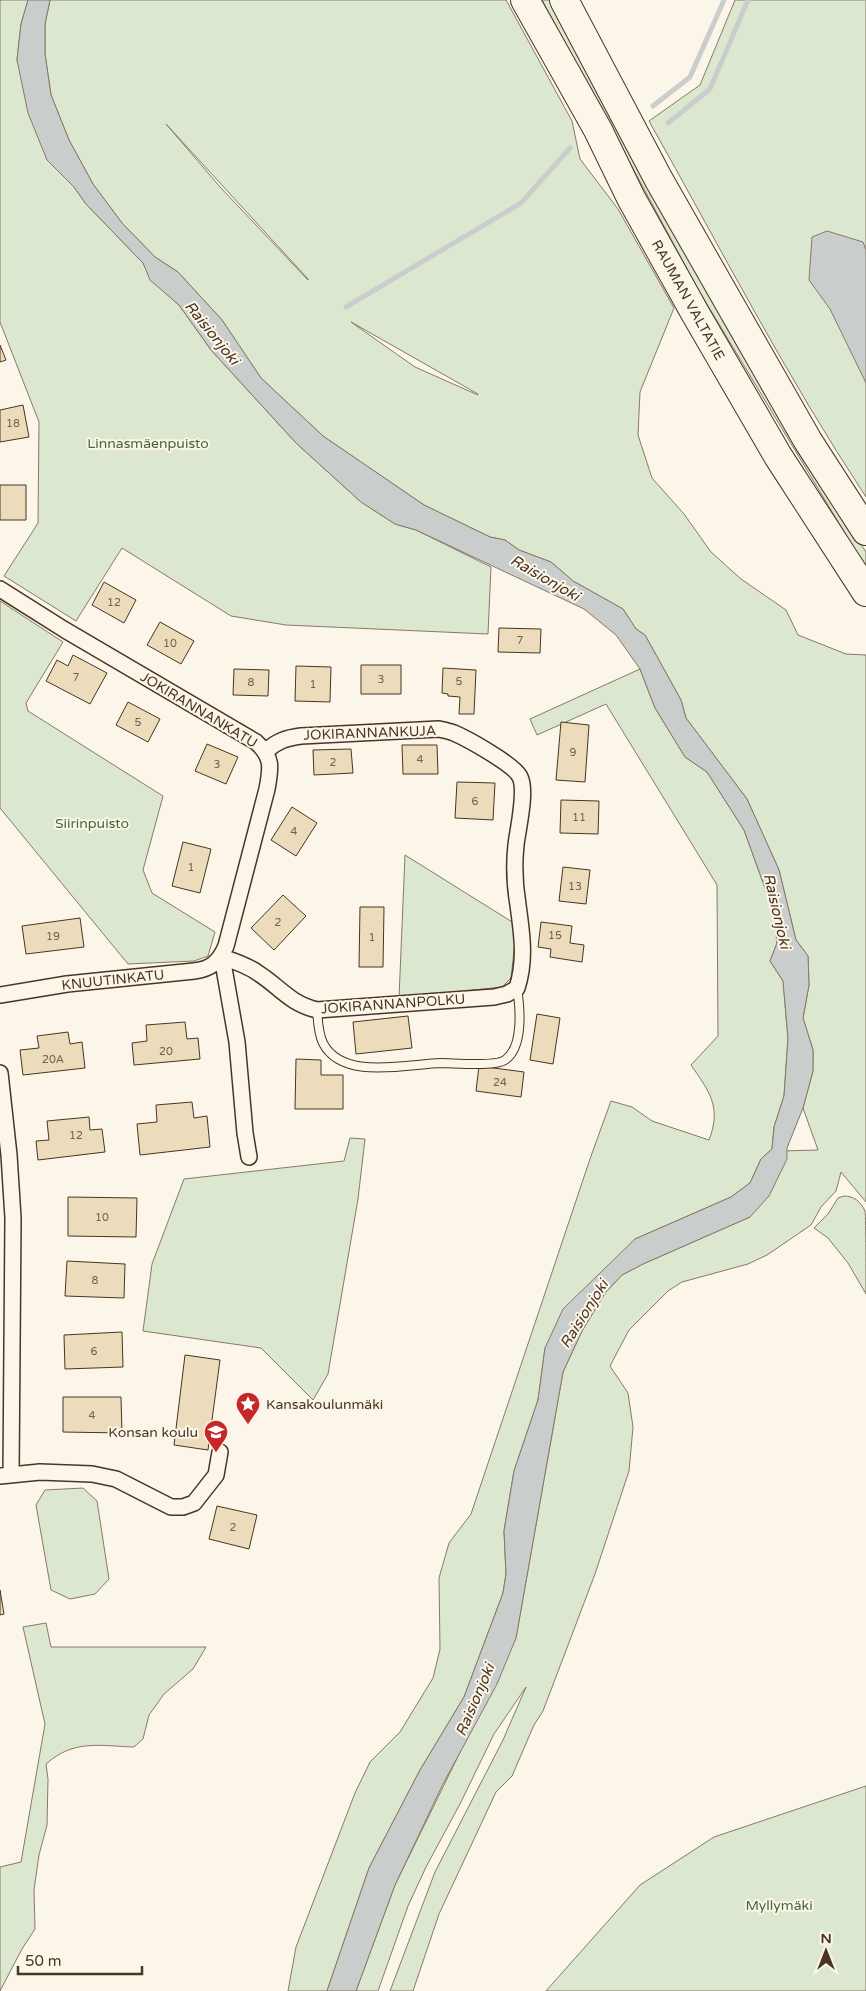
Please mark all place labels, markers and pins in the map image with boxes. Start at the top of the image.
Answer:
place icon: Kansakoulunmäki [235,1391,261,1425]
place label: Kansakoulunmäki [266,1396,383,1413]
school or university icon: Konsan koulu [203,1419,229,1453]
place label: Konsan koulu [108,1424,198,1441]

